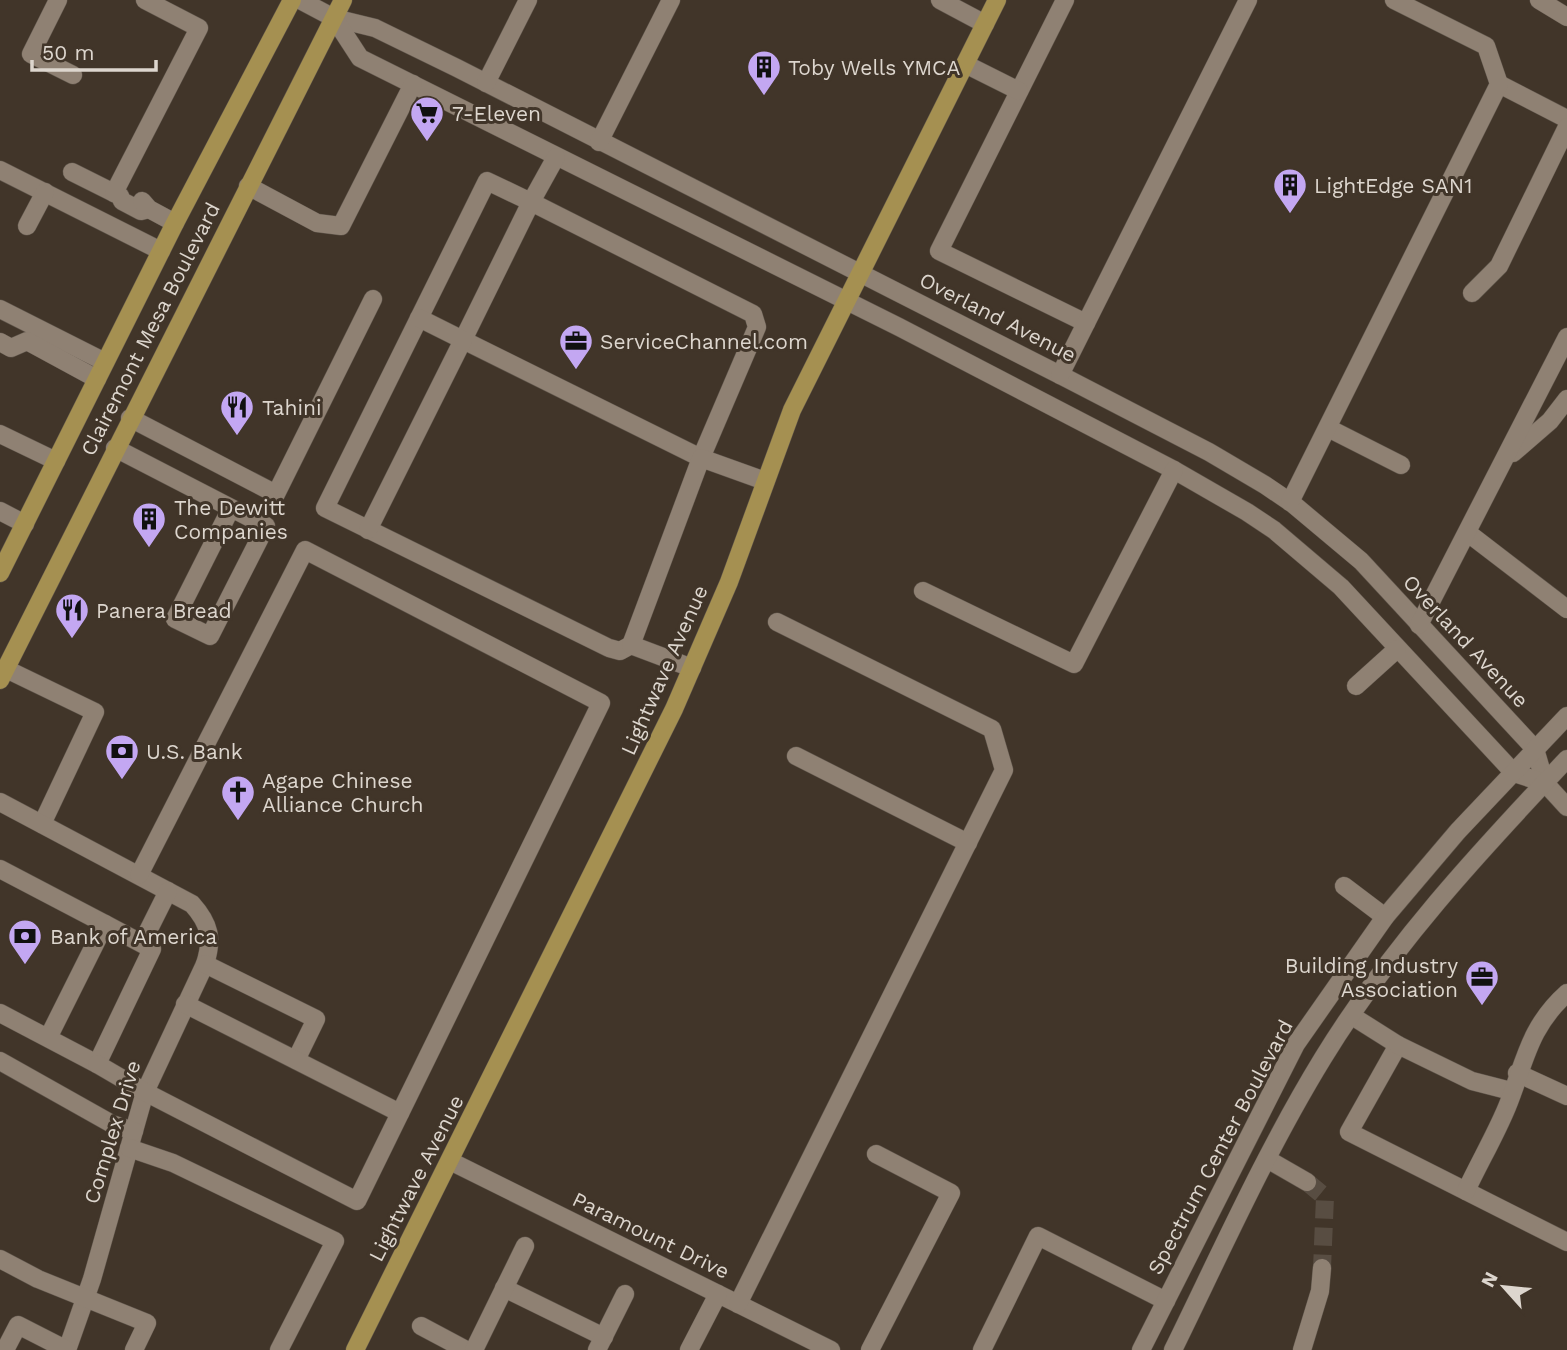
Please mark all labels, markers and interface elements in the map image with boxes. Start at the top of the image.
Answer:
scale bar [32,28,156,72]
text: 50 m [42,40,94,65]
building icon: Toby Wells YMCA [745,48,783,97]
place label: Toby Wells YMCA [788,55,961,80]
supermarket icon: 7-Eleven [408,94,446,143]
place label: 7-Eleven [452,101,541,126]
building icon: LightEdge SAN1 [1271,166,1309,215]
place label: LightEdge SAN1 [1314,173,1472,198]
street label: Clairemont Mesa Boulevard [75,198,225,460]
street label: Overland Avenue [916,267,1080,367]
office icon: ServiceChannel.com [557,322,595,371]
place label: ServiceChannel.com [600,329,808,354]
restaurant icon: Tahini [218,388,256,437]
place label: Tahini [262,395,322,420]
place label: The Dewitt Companies [174,495,288,544]
building icon: The Dewitt Companies [130,500,168,549]
street label: Overland Avenue [1398,569,1534,713]
street label: Lightwave Avenue [615,581,713,759]
restaurant icon: Panera Bread [53,591,91,640]
place label: Panera Bread [96,598,232,623]
bank icon: U.S. Bank [103,732,141,781]
place label: U.S. Bank [146,739,243,764]
place label: Agape Chinese Alliance Church [262,768,424,817]
church icon: Agape Chinese Alliance Church [219,773,257,822]
bank icon: Bank of America [6,917,44,966]
place label: Bank of America [50,924,217,949]
place label: Building Industry Association [1285,953,1458,1002]
office icon: Building Industry Association [1463,958,1501,1007]
street label: Spectrum Center Boulevard [1142,1015,1298,1279]
street label: Complex Drive [78,1057,146,1207]
street label: Lightwave Avenue [363,1091,469,1265]
street label: Paramount Drive [568,1186,734,1284]
north arrow [1469,1252,1539,1322]
text: N [1476,1268,1503,1291]

